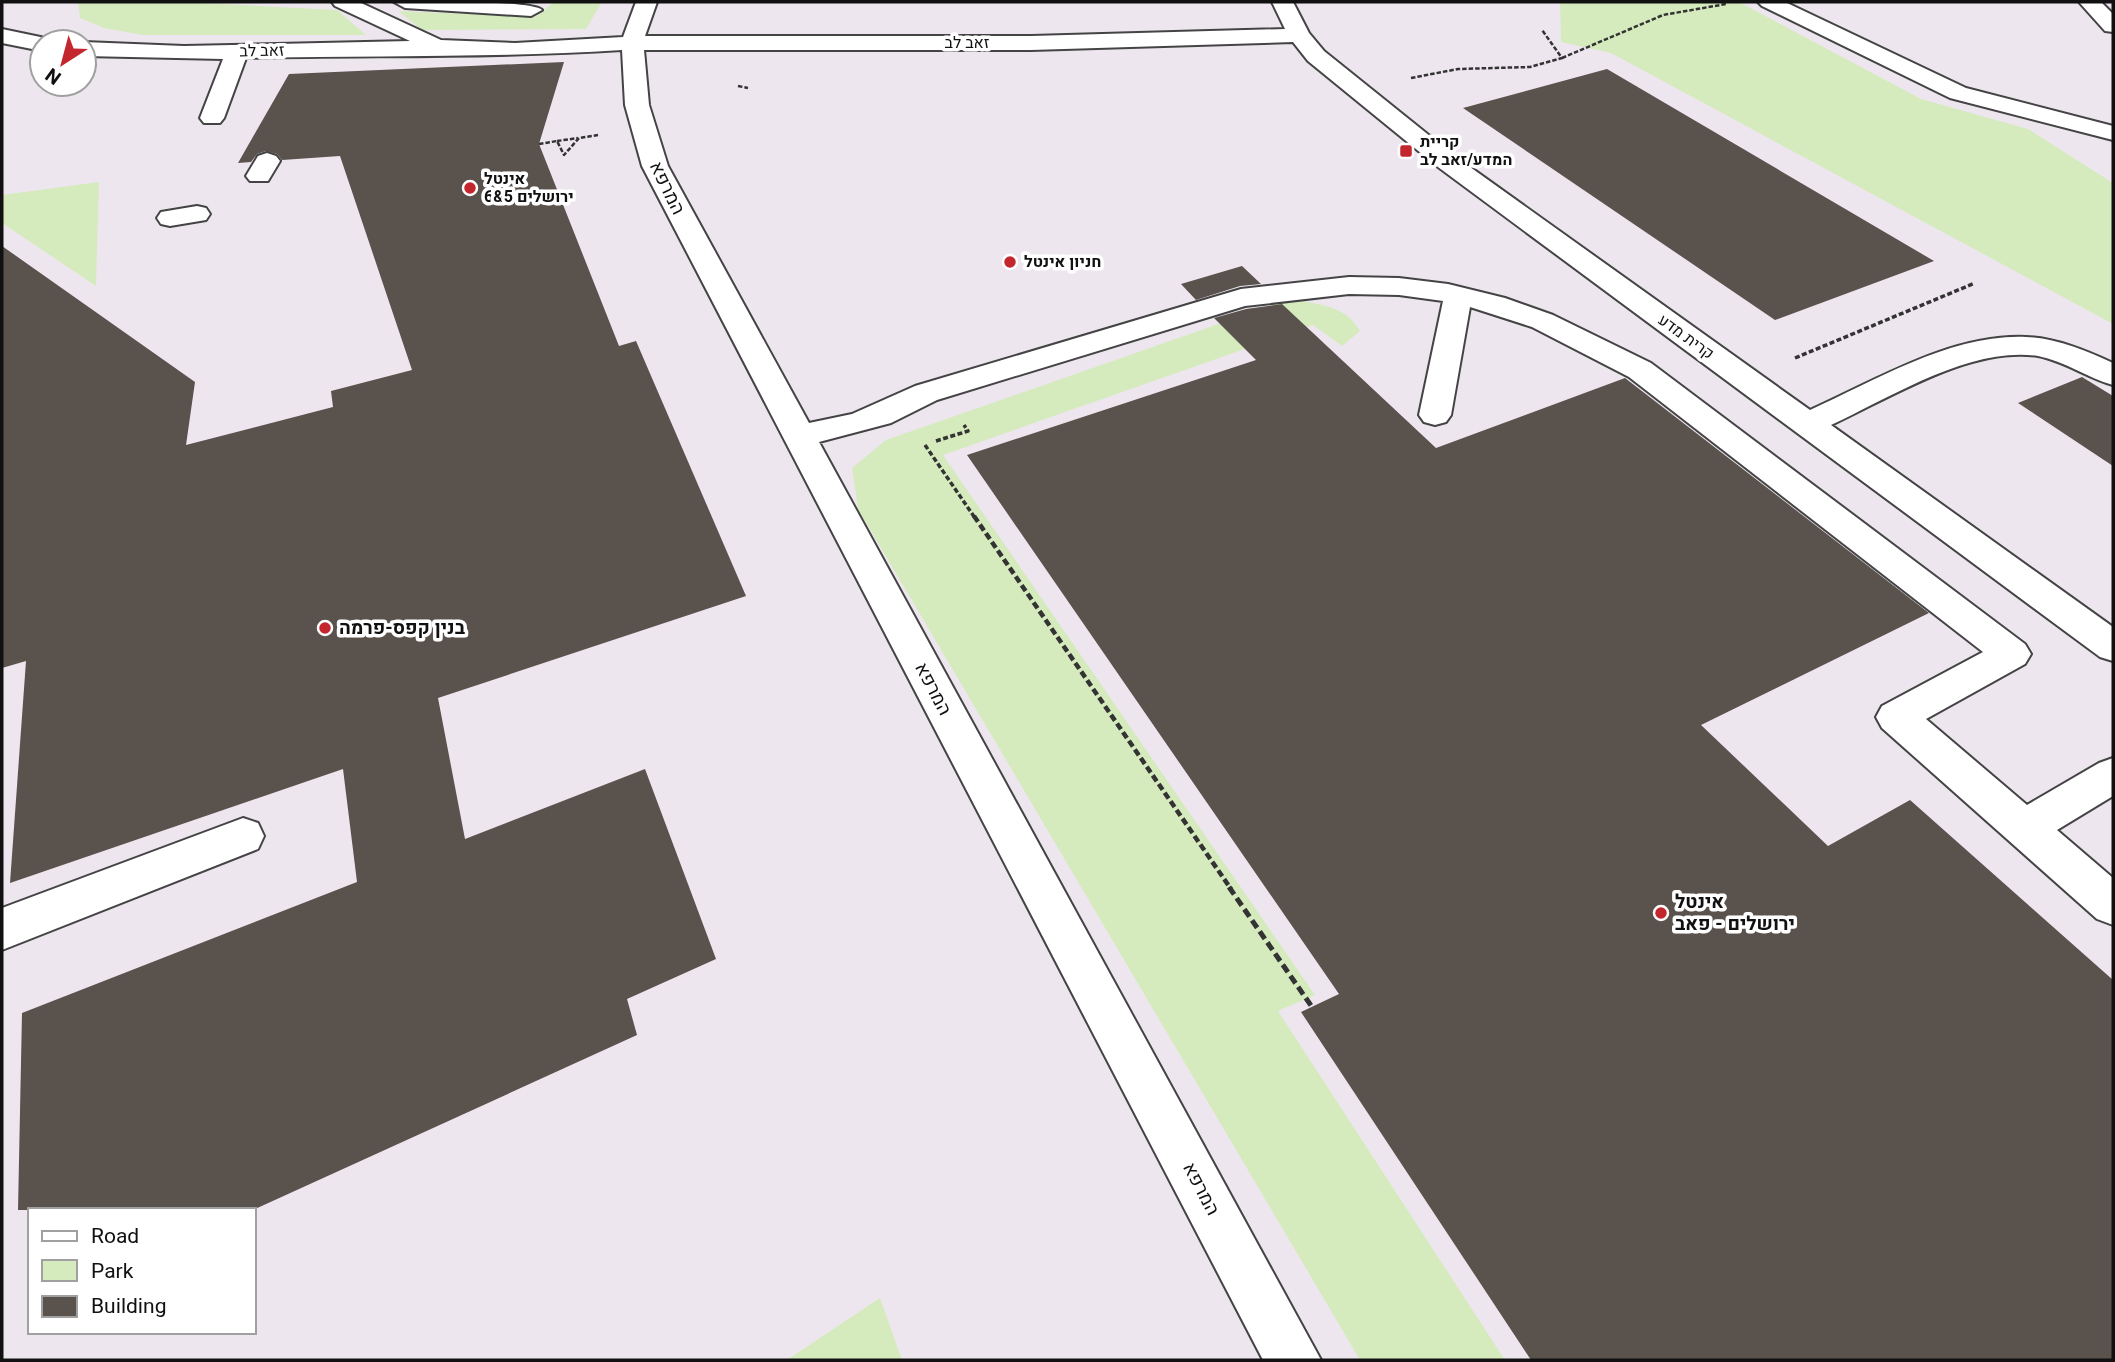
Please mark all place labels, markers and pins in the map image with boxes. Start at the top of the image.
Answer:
place label: קריית המדע/זאב לב [1420,130,1512,172]
marker: קריית המדע/זאב לב [1398,143,1414,159]
place label: אינטל ירושלים 5&6 [484,167,574,209]
marker: אינטל ירושלים 5&6 [462,180,478,196]
place label: חניון אינטל [1024,250,1101,274]
marker: חניון אינטל [1002,254,1018,270]
place label: בנין קפס-פרמה [339,614,466,642]
marker: בנין קפס-פרמה [317,620,333,636]
place label: אינטל ירושלים - פאב [1675,888,1795,938]
marker: אינטל ירושלים - פאב [1653,905,1669,921]

